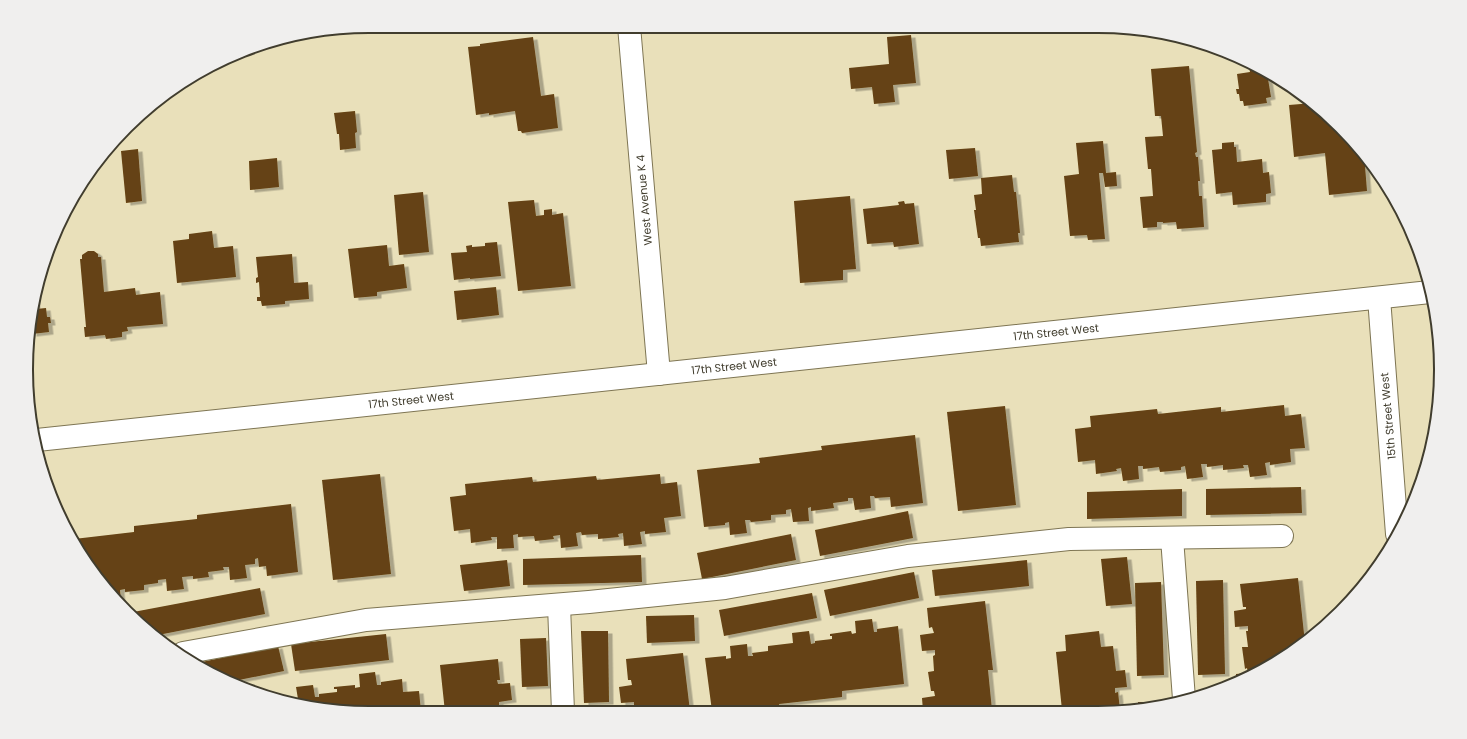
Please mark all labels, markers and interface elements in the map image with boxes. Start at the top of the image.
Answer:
street label: West Avenue K 4 [632,154,656,246]
street label: 17th Street West [1012,320,1100,344]
street label: 17th Street West [690,354,778,378]
street label: 15th Street West [1376,372,1400,460]
street label: 17th Street West [367,388,455,412]

